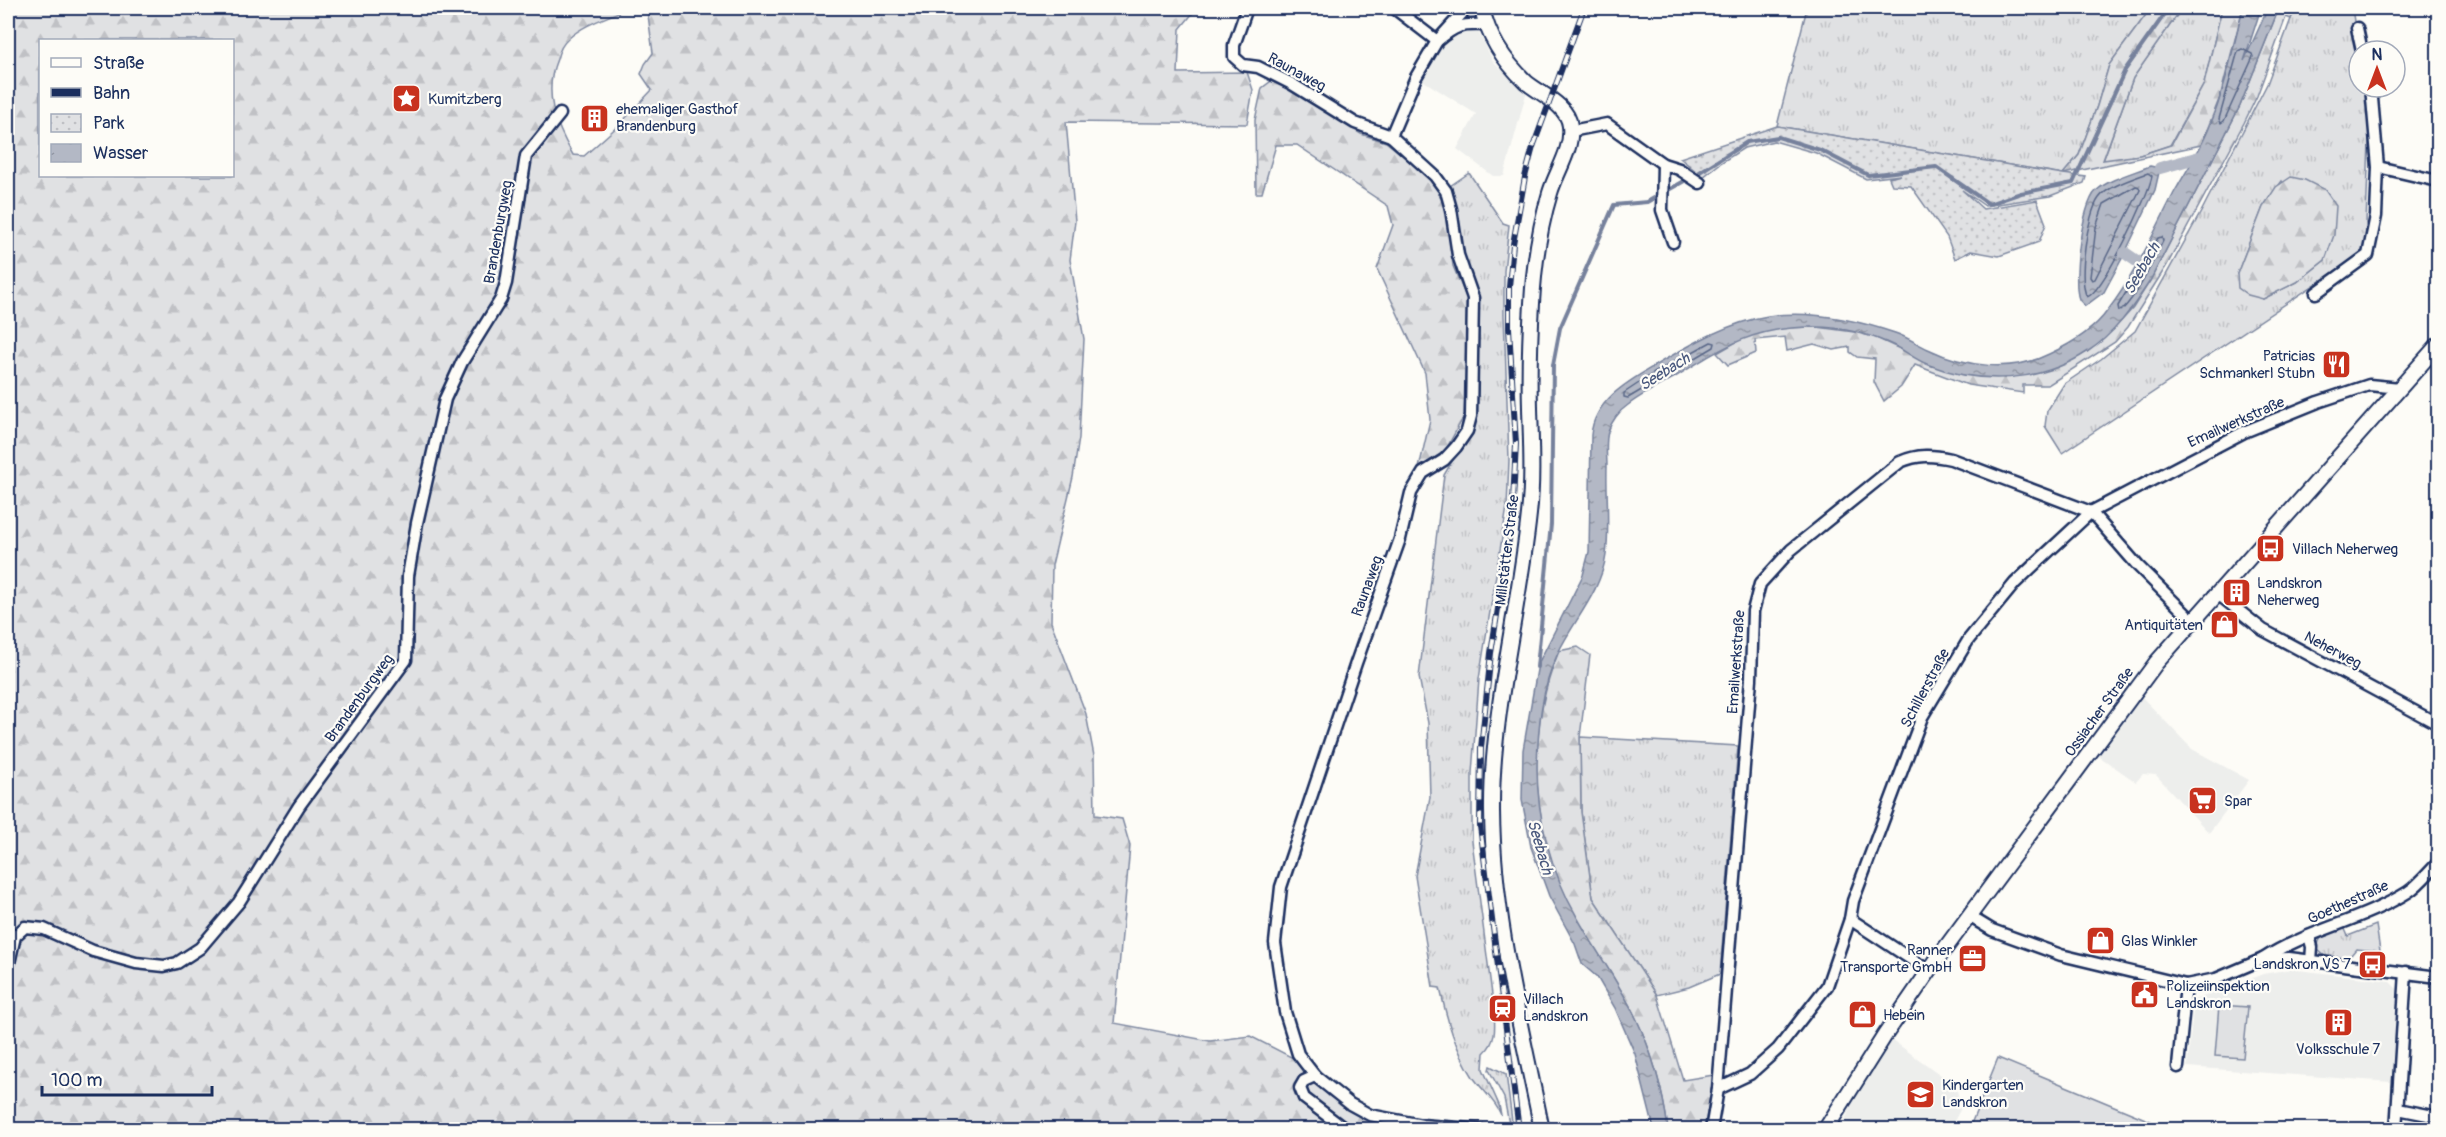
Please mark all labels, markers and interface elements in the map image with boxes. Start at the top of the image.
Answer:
legend [39,39,234,177]
north arrow [2347,39,2407,99]
text: N [2372,45,2383,65]
street label: Raunaweg [1264,49,1329,96]
text: Straße [93,52,144,75]
text: Bahn [93,82,130,105]
place icon: Kumitzberg [391,83,423,115]
place label: Kumitzberg [428,90,502,109]
place label: ehemaliger Gasthof Brandenburg [616,100,739,136]
building icon: ehemaliger Gasthof Brandenburg [579,102,611,134]
text: Park [93,112,125,135]
text: Wasser [93,142,149,165]
street label: Brandenburgweg [480,179,517,285]
water label: Seebach [2119,238,2165,298]
place label: Patricias Schmankerl Stubn [2199,347,2315,383]
water label: Seebach [1635,348,1695,395]
restaurant icon: Patricias Schmankerl Stubn [2320,349,2352,381]
street label: Emailwerkstraße [2185,392,2288,452]
street label: Millstätter Straße [1491,493,1524,606]
bus stop icon: Villach Neherweg [2255,533,2287,565]
place label: Villach Neherweg [2292,540,2398,559]
street label: Raunaweg [1348,553,1387,619]
place label: Landskron Neherweg [2257,574,2322,610]
building icon: Landskron Neherweg [2220,576,2252,608]
street label: Emailwerkstraße [1723,609,1750,715]
shop icon: Antiquitäten [2208,609,2240,641]
place label: Antiquitäten [2124,616,2203,635]
street label: Neherweg [2301,627,2365,673]
street label: Schillerstraße [1897,645,1954,731]
street label: Brandenburgweg [321,650,398,746]
street label: Ossiacher Straße [2061,663,2139,761]
supermarket icon: Spar [2187,785,2219,817]
place label: Spar [2224,792,2253,811]
water label: Seebach [1523,818,1558,878]
street label: Goethestraße [2305,876,2392,929]
shop icon: Glas Winkler [2084,925,2116,957]
place label: Glas Winkler [2121,932,2198,951]
place label: Ranner Transporte GmbH [1840,941,1953,977]
office icon: Ranner Transporte GmbH [1957,943,1989,975]
bus stop icon: Landskron VS 7 [2356,948,2388,980]
place label: Landskron VS 7 [2254,955,2351,974]
place label: Polizeiinspektion Landskron [2166,977,2270,1013]
public building icon: Polizeiinspektion Landskron [2129,979,2161,1011]
place label: Villach Landskron [1523,990,1588,1026]
station icon: Villach Landskron [1486,992,1518,1024]
shop icon: Hebein [1846,999,1878,1031]
place label: Hebein [1883,1006,1925,1025]
building icon: Volksschule 7 [2322,1006,2354,1038]
place label: Volksschule 7 [2296,1040,2380,1059]
scale bar [42,1059,212,1097]
text: 100 m [51,1069,103,1092]
place label: Kindergarten Landskron [1942,1076,2024,1112]
school or university icon: Kindergarten Landskron [1905,1078,1937,1110]

